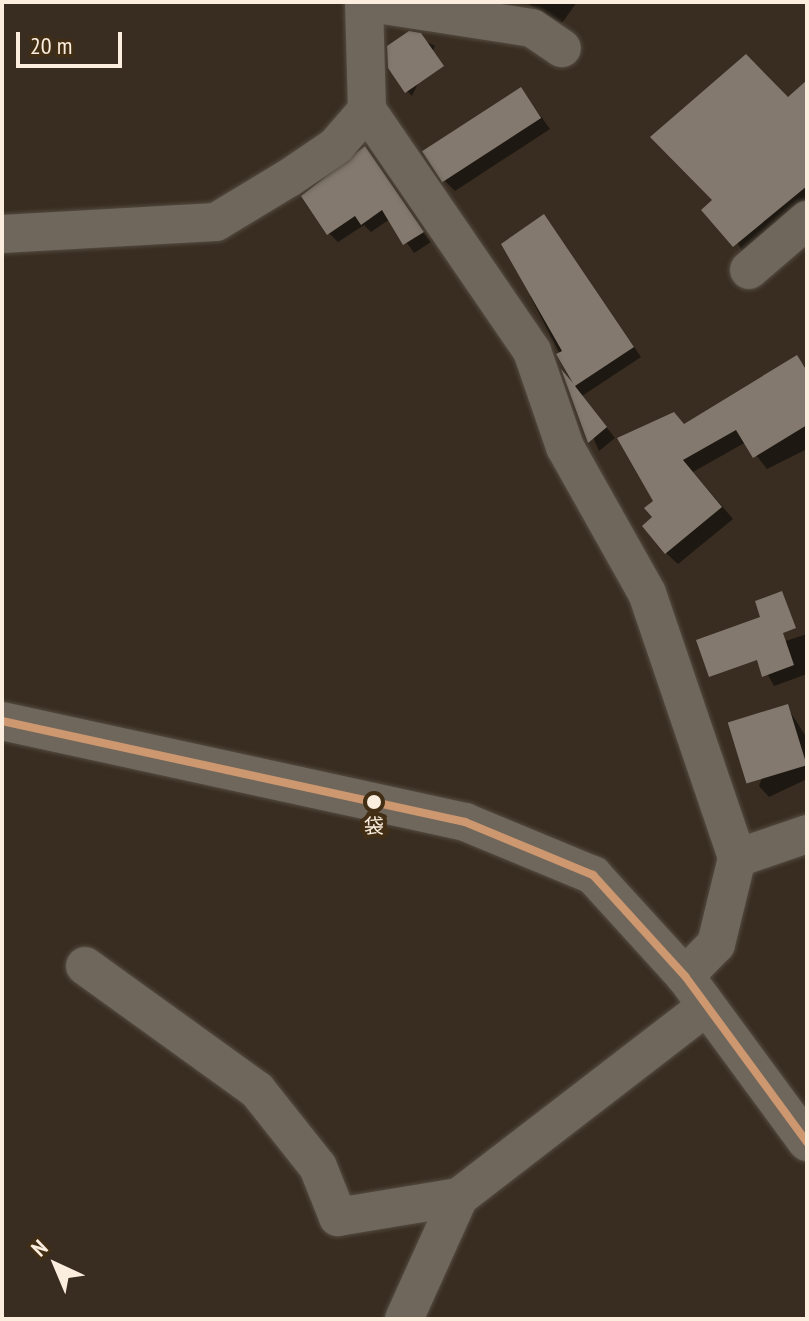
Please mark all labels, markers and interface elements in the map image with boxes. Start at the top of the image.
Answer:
scale bar [20,16,126,66]
text: 20 m [30,30,72,61]
marker: 袋 [366,794,382,810]
place label: 袋 [364,814,384,838]
north arrow [16,1225,96,1305]
text: N [25,1234,53,1262]

